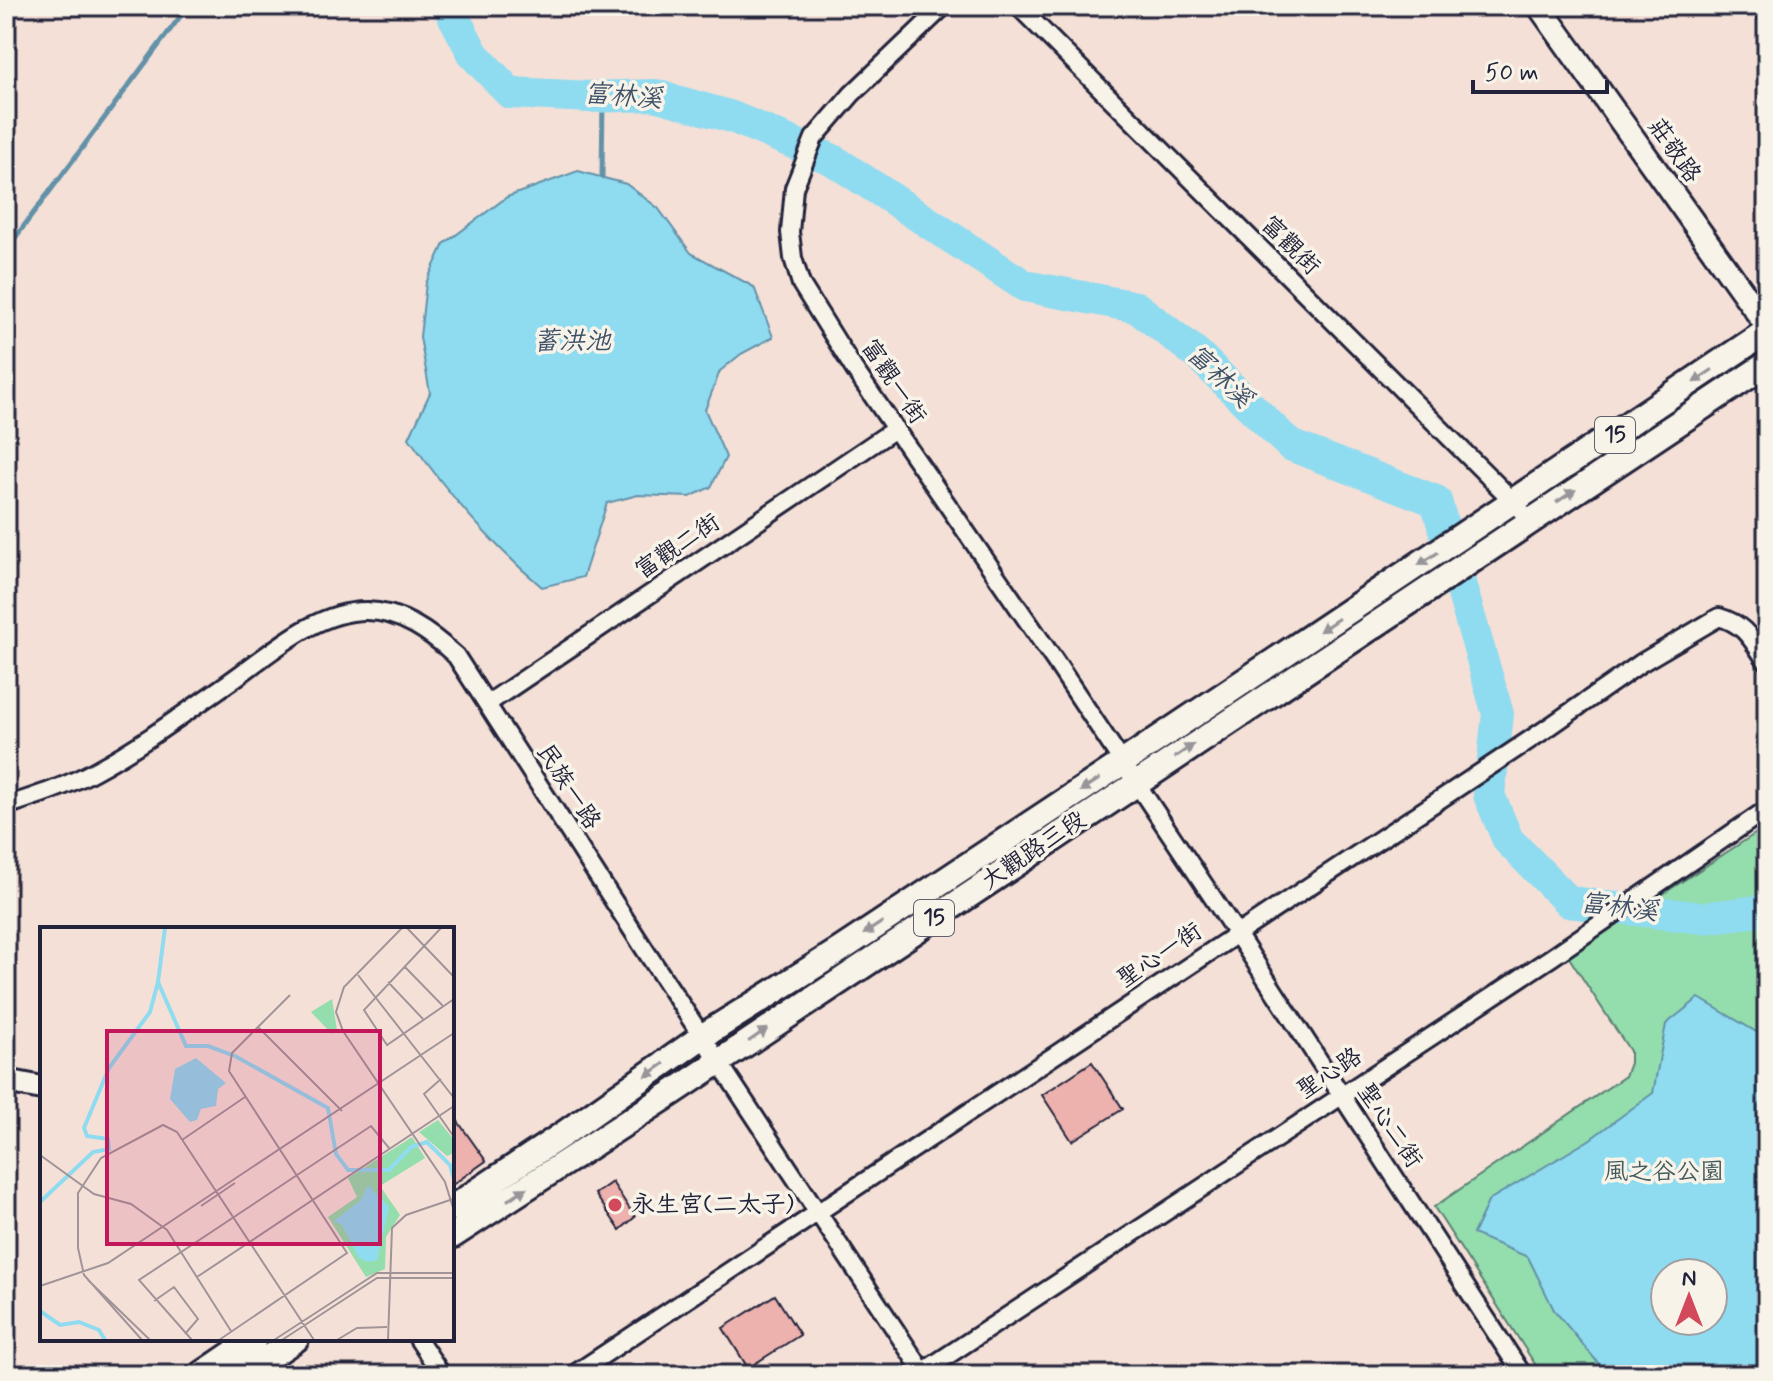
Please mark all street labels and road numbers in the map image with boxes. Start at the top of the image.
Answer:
street label: 莊敬路 [1641,113,1707,189]
street label: 富觀街 [1254,210,1326,282]
street label: 富觀一街 [853,334,933,430]
road number: 15 [1595,417,1635,453]
street label: 富觀二街 [630,507,726,587]
street label: 民族一路 [529,738,607,836]
street label: 大觀路三段 [976,805,1092,897]
road number: 15 [914,900,954,936]
street label: 聖心一街 [1112,916,1208,996]
street label: 聖心路 [1291,1041,1369,1107]
street label: 聖心二街 [1349,1078,1429,1174]

